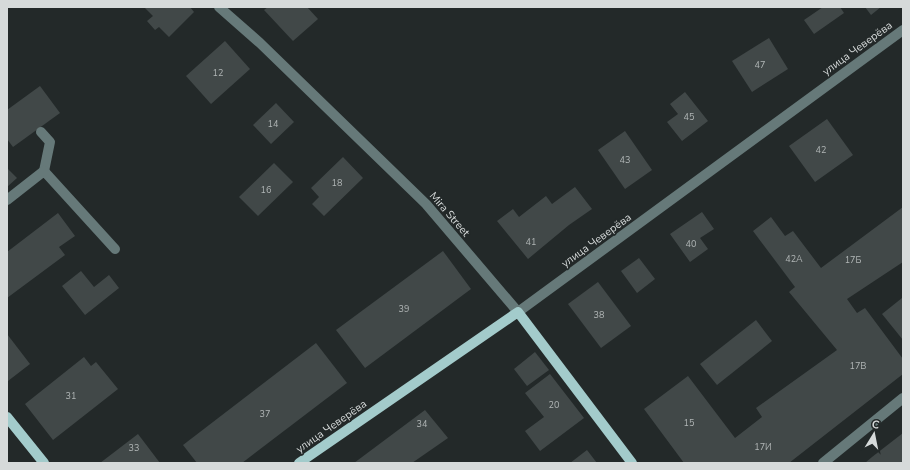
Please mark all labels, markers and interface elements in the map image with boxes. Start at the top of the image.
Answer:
street label: улица Чеверёва [819,18,895,79]
house number: 47 [755,59,765,71]
house number: 12 [213,67,223,79]
house number: 45 [684,111,694,123]
house number: 14 [268,118,279,130]
house number: 42 [816,144,826,156]
house number: 43 [620,154,630,166]
house number: 18 [332,177,342,189]
house number: 16 [261,184,271,196]
street label: Mira Street [426,189,473,240]
street label: улица Чеверёва [558,210,634,271]
house number: 41 [526,236,536,248]
house number: 40 [686,238,696,250]
house number: 42А [785,253,803,265]
house number: 17Б [845,254,861,266]
house number: 39 [399,303,409,315]
house number: 38 [594,309,604,321]
house number: 17В [850,360,866,372]
house number: 31 [66,390,76,402]
street label: улица Чеверёва [293,396,370,456]
house number: 20 [549,399,559,411]
house number: 37 [260,408,270,420]
north arrow [854,414,894,454]
house number: 15 [684,417,694,429]
text: С [871,417,881,433]
house number: 34 [417,418,428,430]
house number: 17И [754,441,772,453]
house number: 33 [129,442,139,454]

